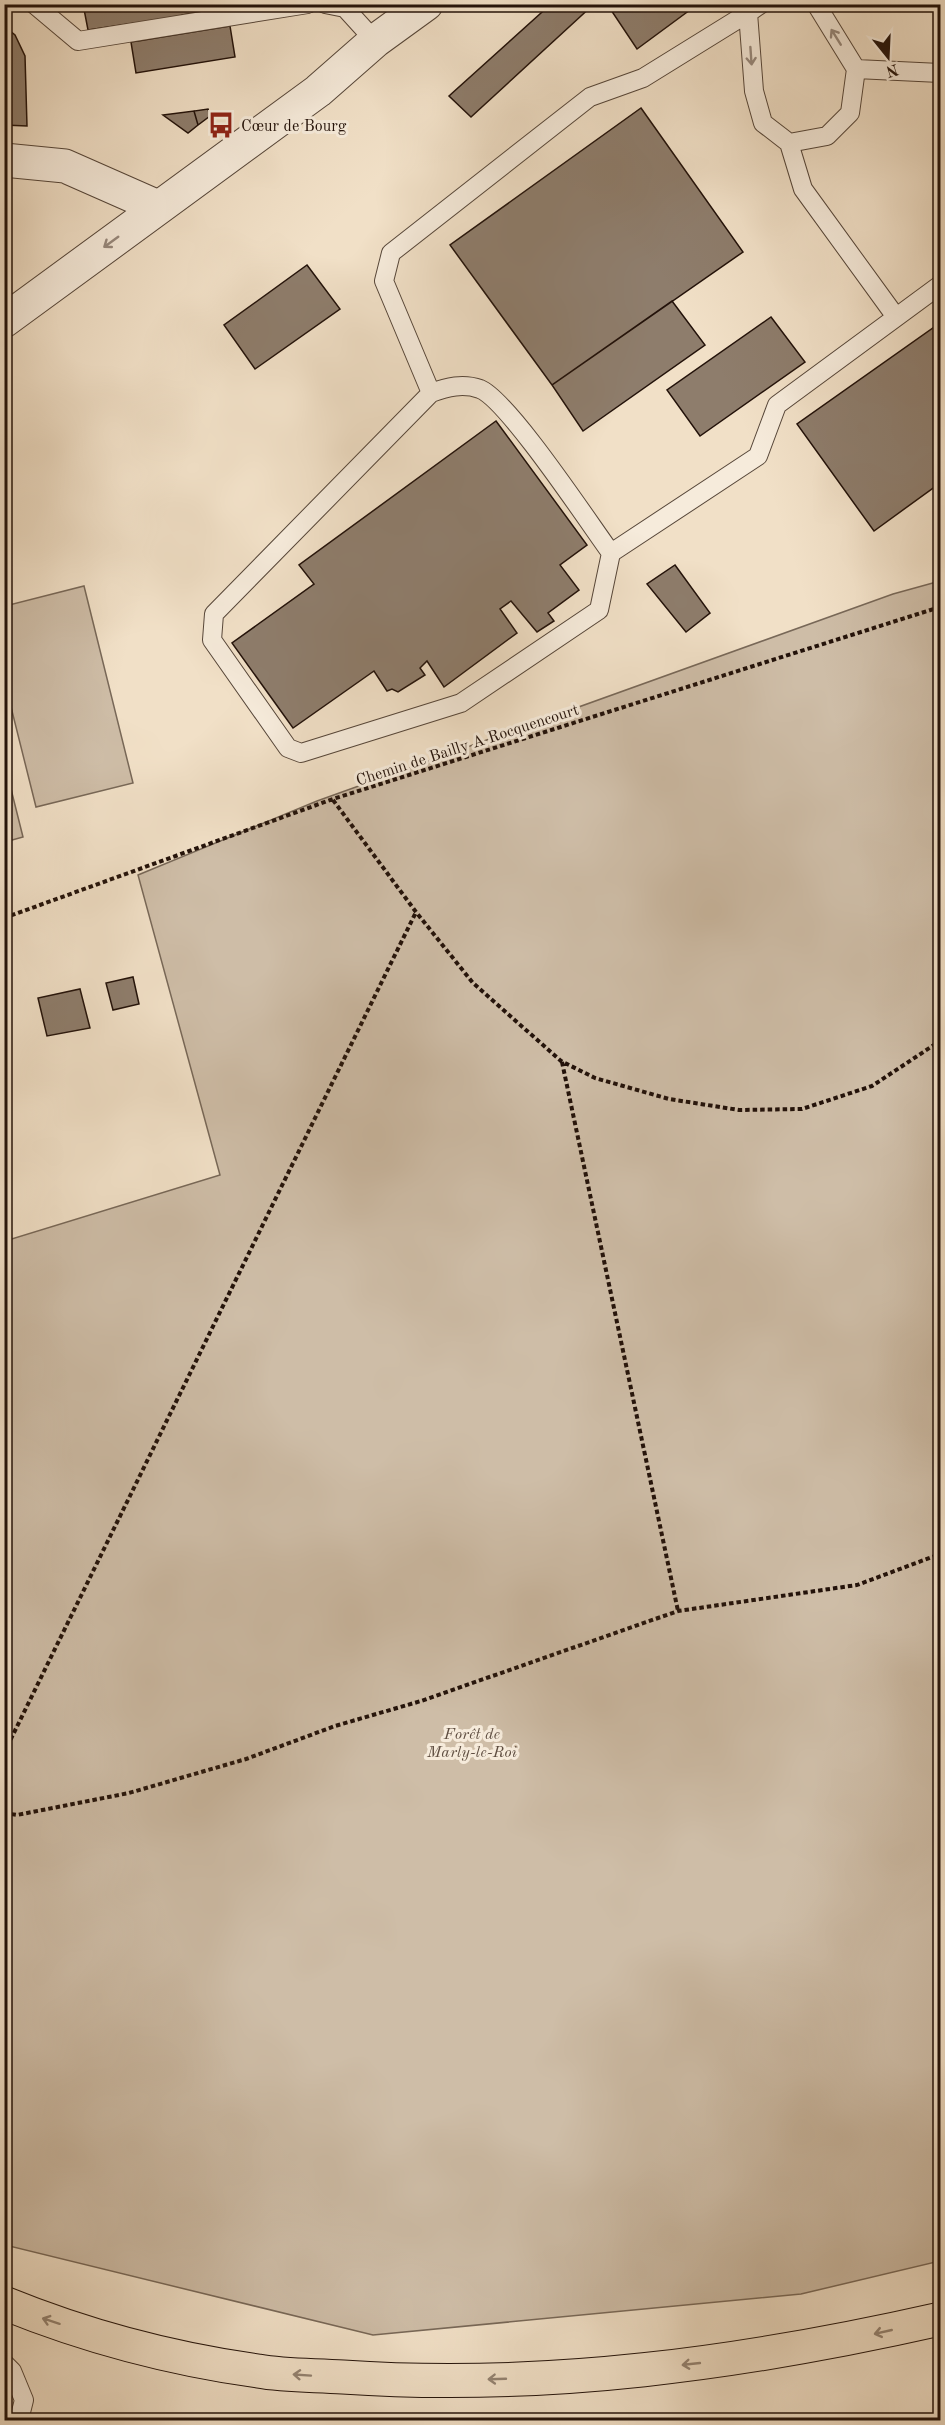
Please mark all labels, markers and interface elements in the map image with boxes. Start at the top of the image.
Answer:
north arrow [858,27,918,87]
one-way arrow [830,29,842,46]
one-way arrow [746,45,757,65]
text: N [883,60,900,79]
bus stop icon: Cœur de Bourg [206,110,236,140]
place label: Cœur de Bourg [241,119,347,135]
one-way arrow [104,236,120,248]
street label: Chemin de Bailly A Rocquencourt [354,702,581,790]
park label: Forêt de Marly-le-Roi [426,1727,518,1761]
one-way arrow [42,2315,61,2326]
one-way arrow [874,2327,894,2338]
one-way arrow [682,2359,702,2370]
one-way arrow [293,2369,313,2380]
one-way arrow [487,2374,507,2385]

